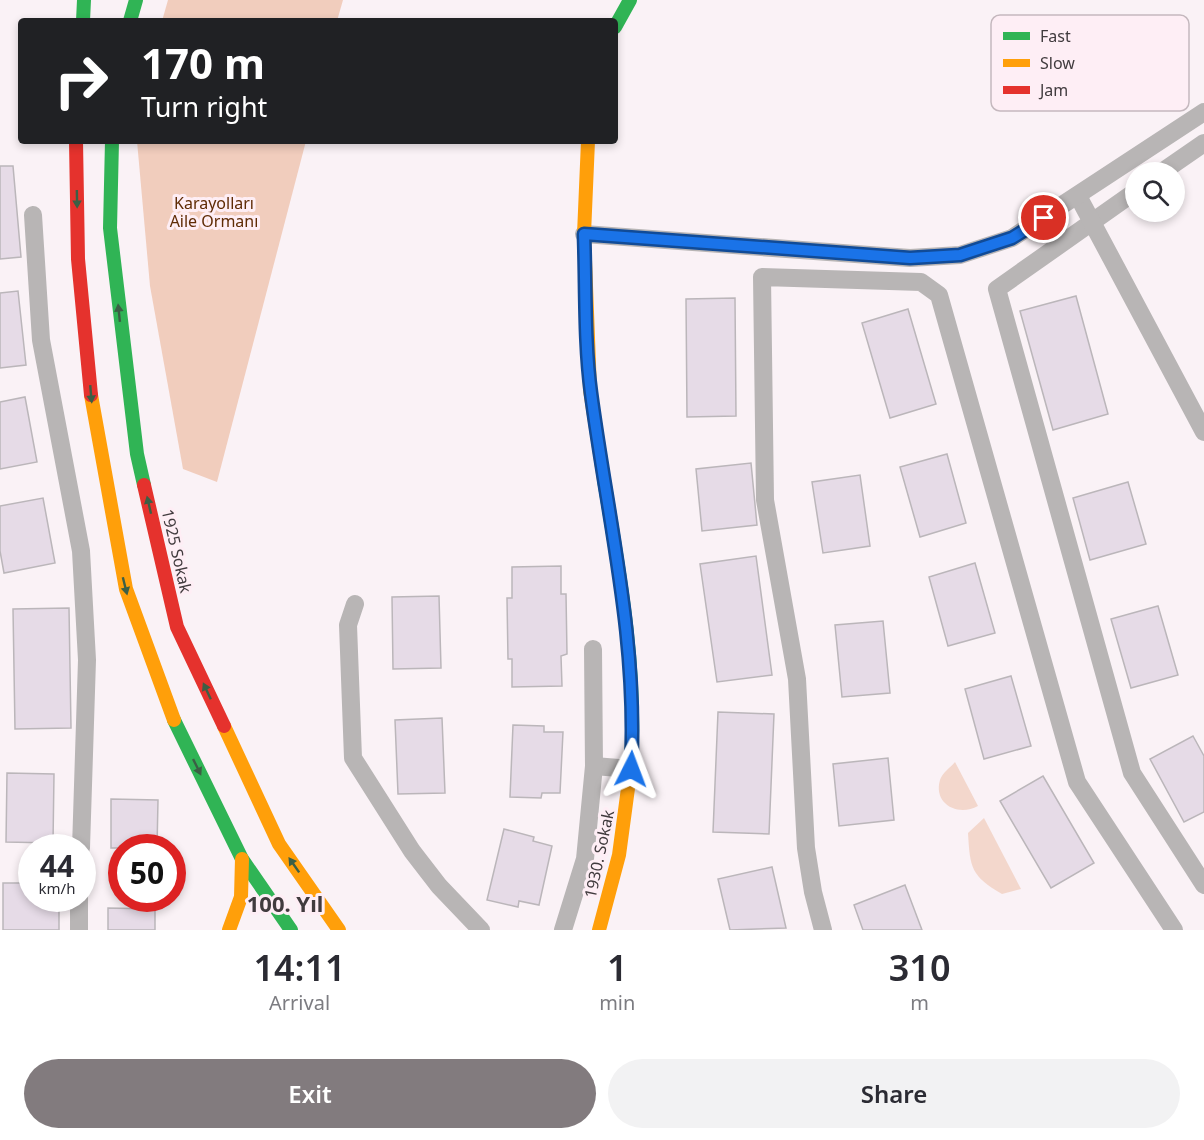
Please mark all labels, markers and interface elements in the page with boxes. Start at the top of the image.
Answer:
legend [991,15,1189,111]
text: Fast [1040,25,1071,47]
text: 170 m [141,34,265,91]
icon: right [42,42,120,120]
text: Slow [1040,52,1075,74]
text: Jam [1038,79,1068,101]
text: Turn right [141,88,267,125]
map controls [1125,162,1185,222]
button: search [1125,162,1185,222]
one-way arrow [72,190,82,209]
park label: Karayolları Aile Ormanı [170,192,258,232]
pin [1018,192,1069,243]
icon: arrive [1027,201,1060,234]
one-way arrow [114,303,124,322]
one-way arrow [86,384,96,403]
one-way arrow [144,496,153,515]
street label: 1925 Sokak [157,507,197,595]
one-way arrow [121,576,131,595]
one-way arrow [203,682,212,699]
position arrow [599,737,663,801]
one-way arrow [192,758,201,775]
street label: 1930. Sokak [579,807,619,900]
speed limit sign: 50 [108,834,186,912]
text: 44 [40,845,74,886]
one-way arrow [289,857,300,873]
text: km/h [39,878,75,898]
district label: 100. Yıl [247,888,323,918]
text: 14:11 [253,943,346,992]
text: 1 [607,943,628,992]
text: 310 [889,943,951,992]
text: Arrival [269,989,330,1016]
text: min [599,989,635,1016]
text: m [910,989,929,1016]
button: Exit [24,1059,596,1128]
button: Share [608,1059,1180,1128]

